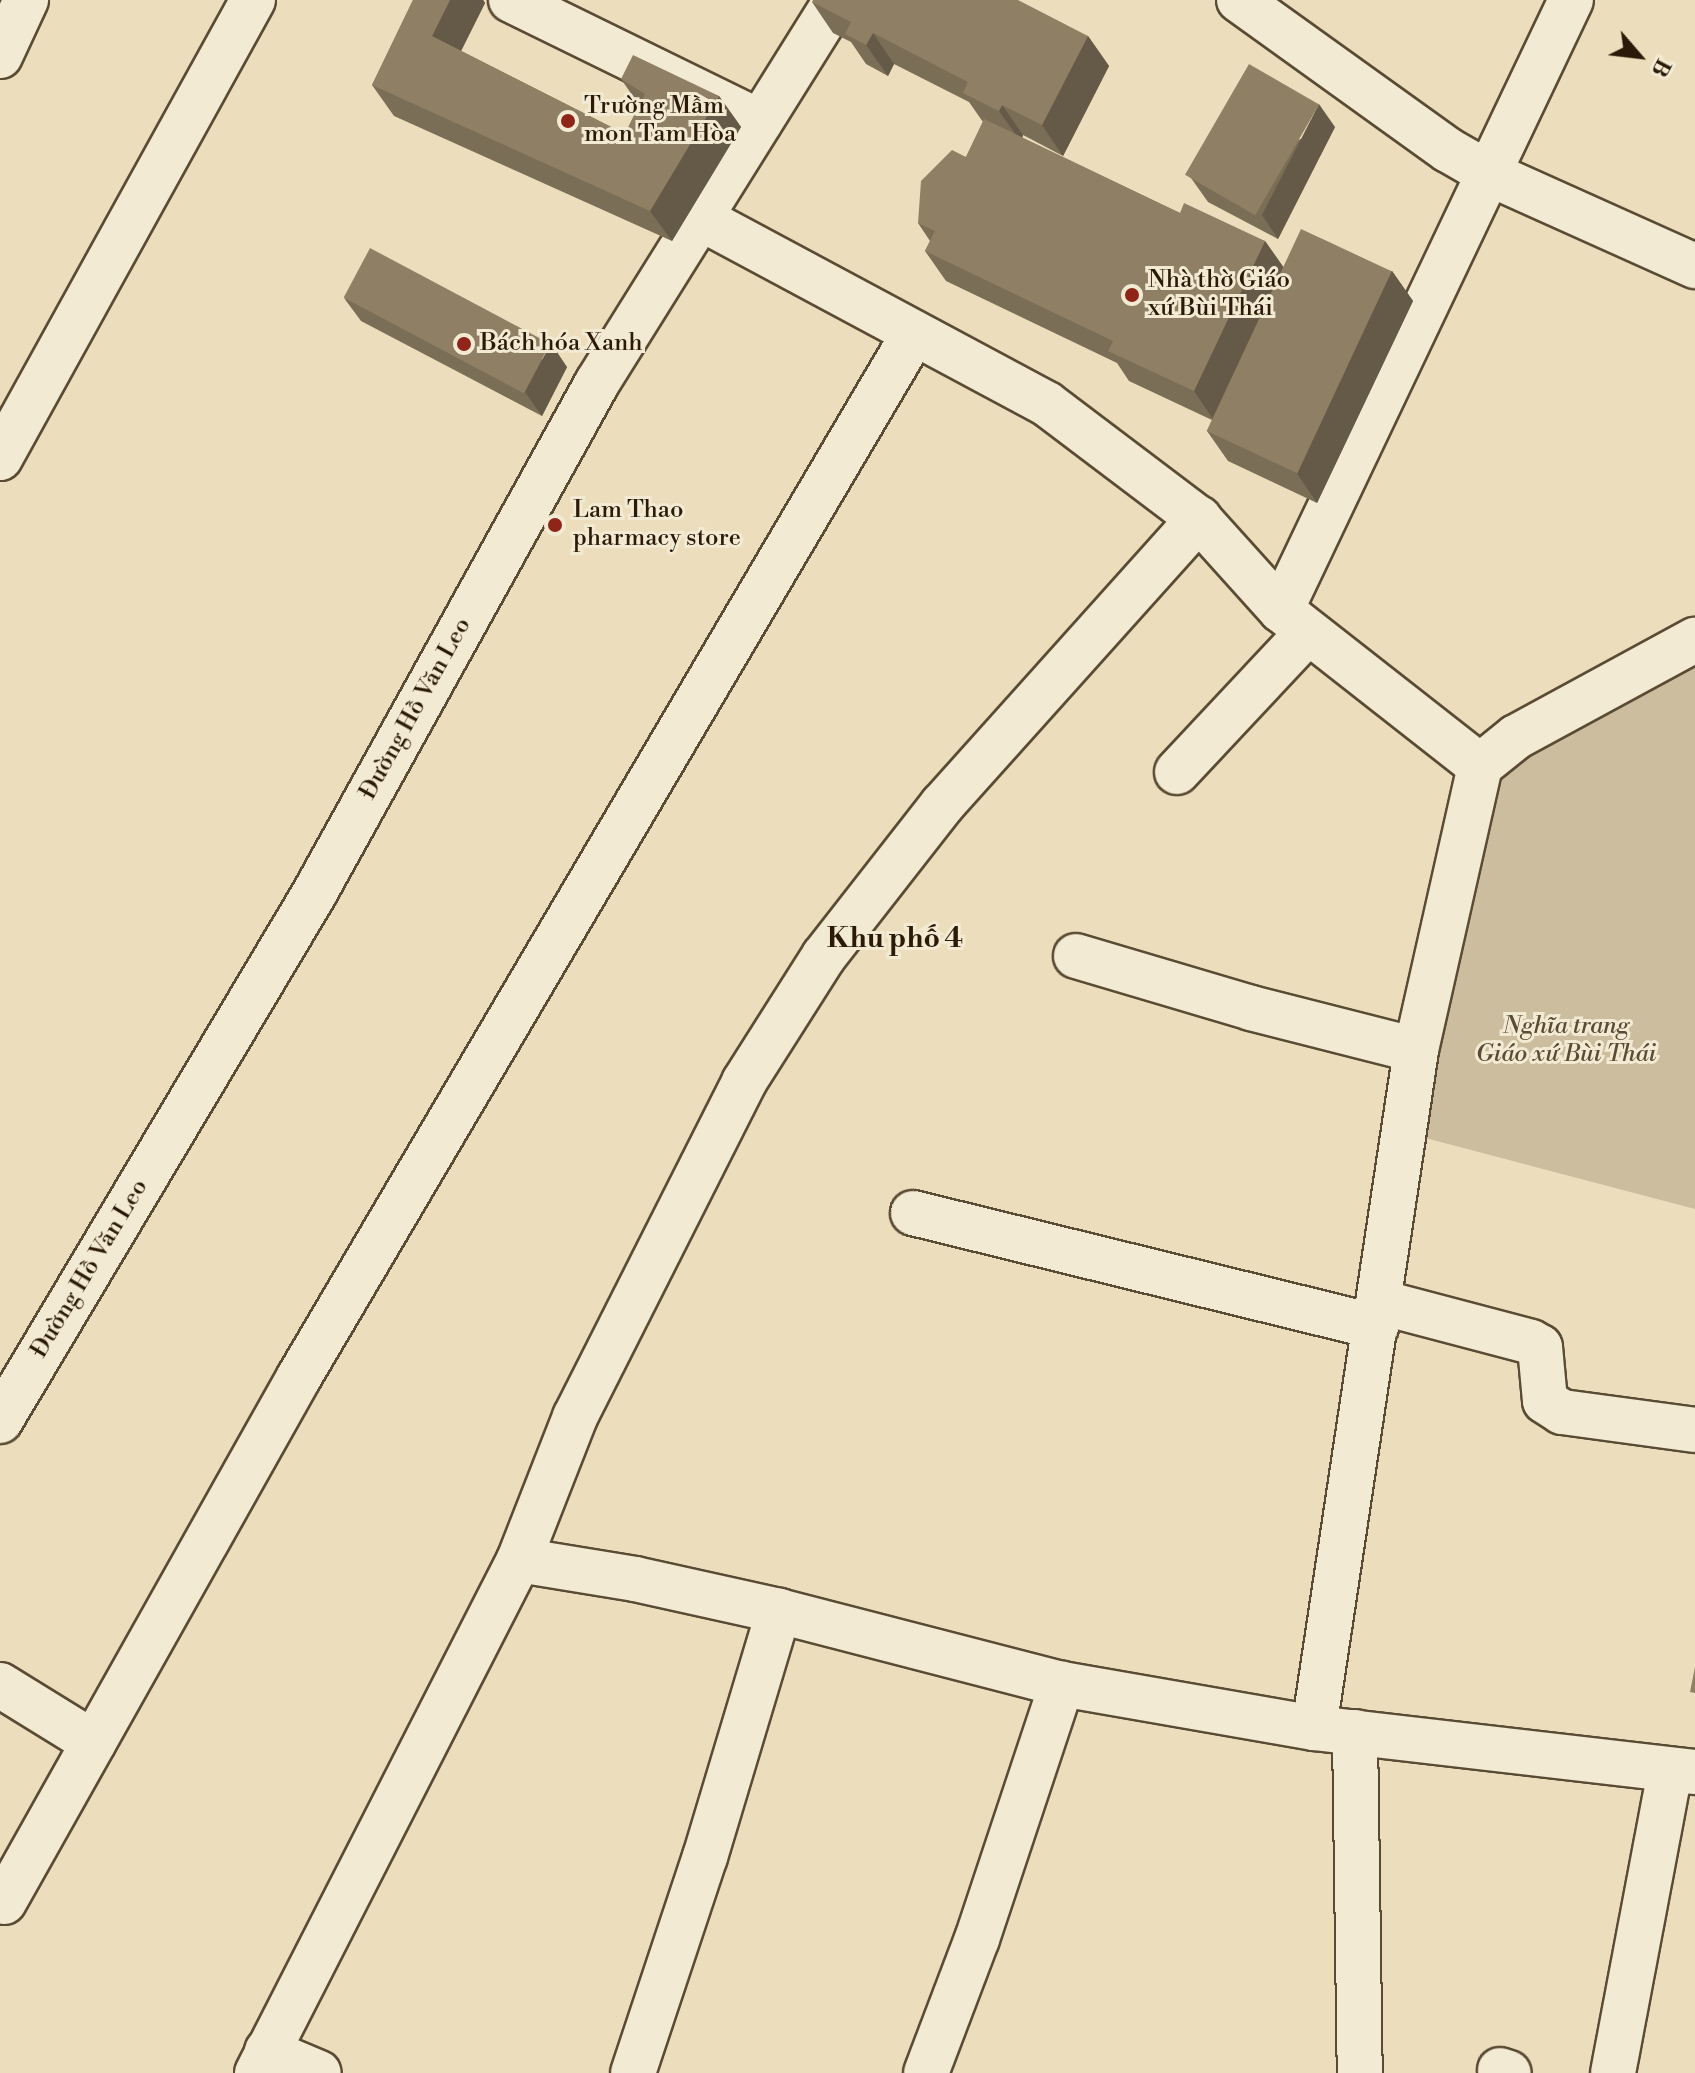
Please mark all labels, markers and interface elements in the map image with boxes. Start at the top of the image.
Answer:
north arrow [1599,16,1679,96]
text: B [1645,54,1676,81]
place label: Trường Mầm mon Tam Hòa [584,93,736,149]
marker: Trường Mầm mon Tam Hòa [559,112,577,130]
place label: Nhà thờ Giáo xứ Bùi Thái [1148,267,1290,323]
marker: Nhà thờ Giáo xứ Bùi Thái [1123,286,1141,304]
place label: Bách hóa Xanh [480,330,643,358]
marker: Bách hóa Xanh [455,335,473,353]
place label: Lam Thao pharmacy store [573,497,741,553]
marker: Lam Thao pharmacy store [544,514,566,536]
street label: Đường Hồ Văn Leo [354,613,478,805]
district label: Khu phố 4 [827,922,963,956]
park label: Nghĩa trang Giáo xứ Bùi Thái [1476,1013,1656,1069]
street label: Đường Hồ Văn Leo [25,1175,155,1363]

